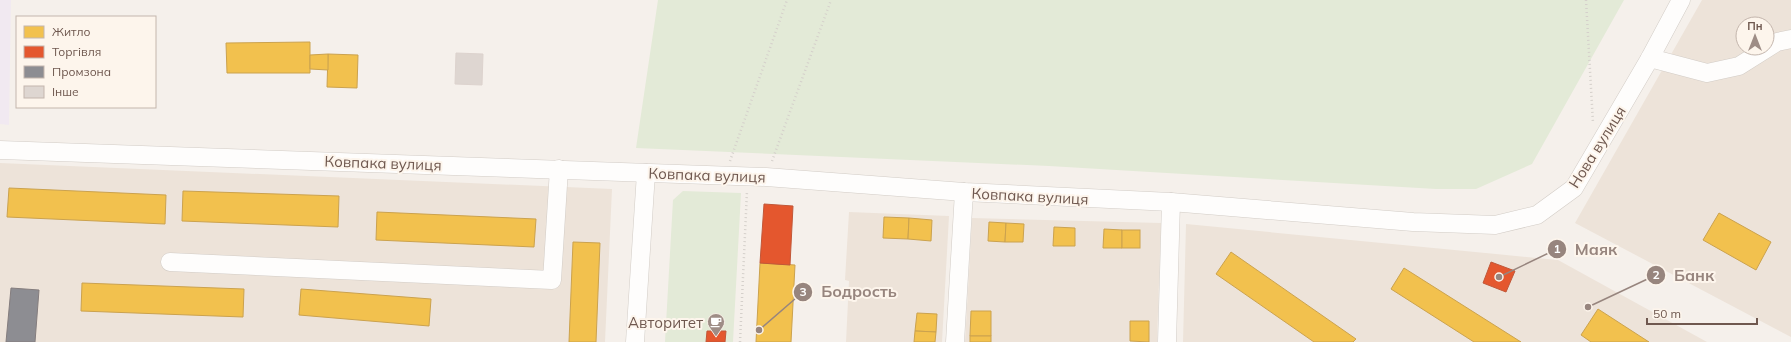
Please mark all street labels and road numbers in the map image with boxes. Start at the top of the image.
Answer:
street label: Нова вулиця [1564,103,1630,191]
street label: Ковпака вулиця [324,151,442,175]
street label: Ковпака вулиця [648,163,766,187]
street label: Ковпака вулиця [971,183,1089,209]

